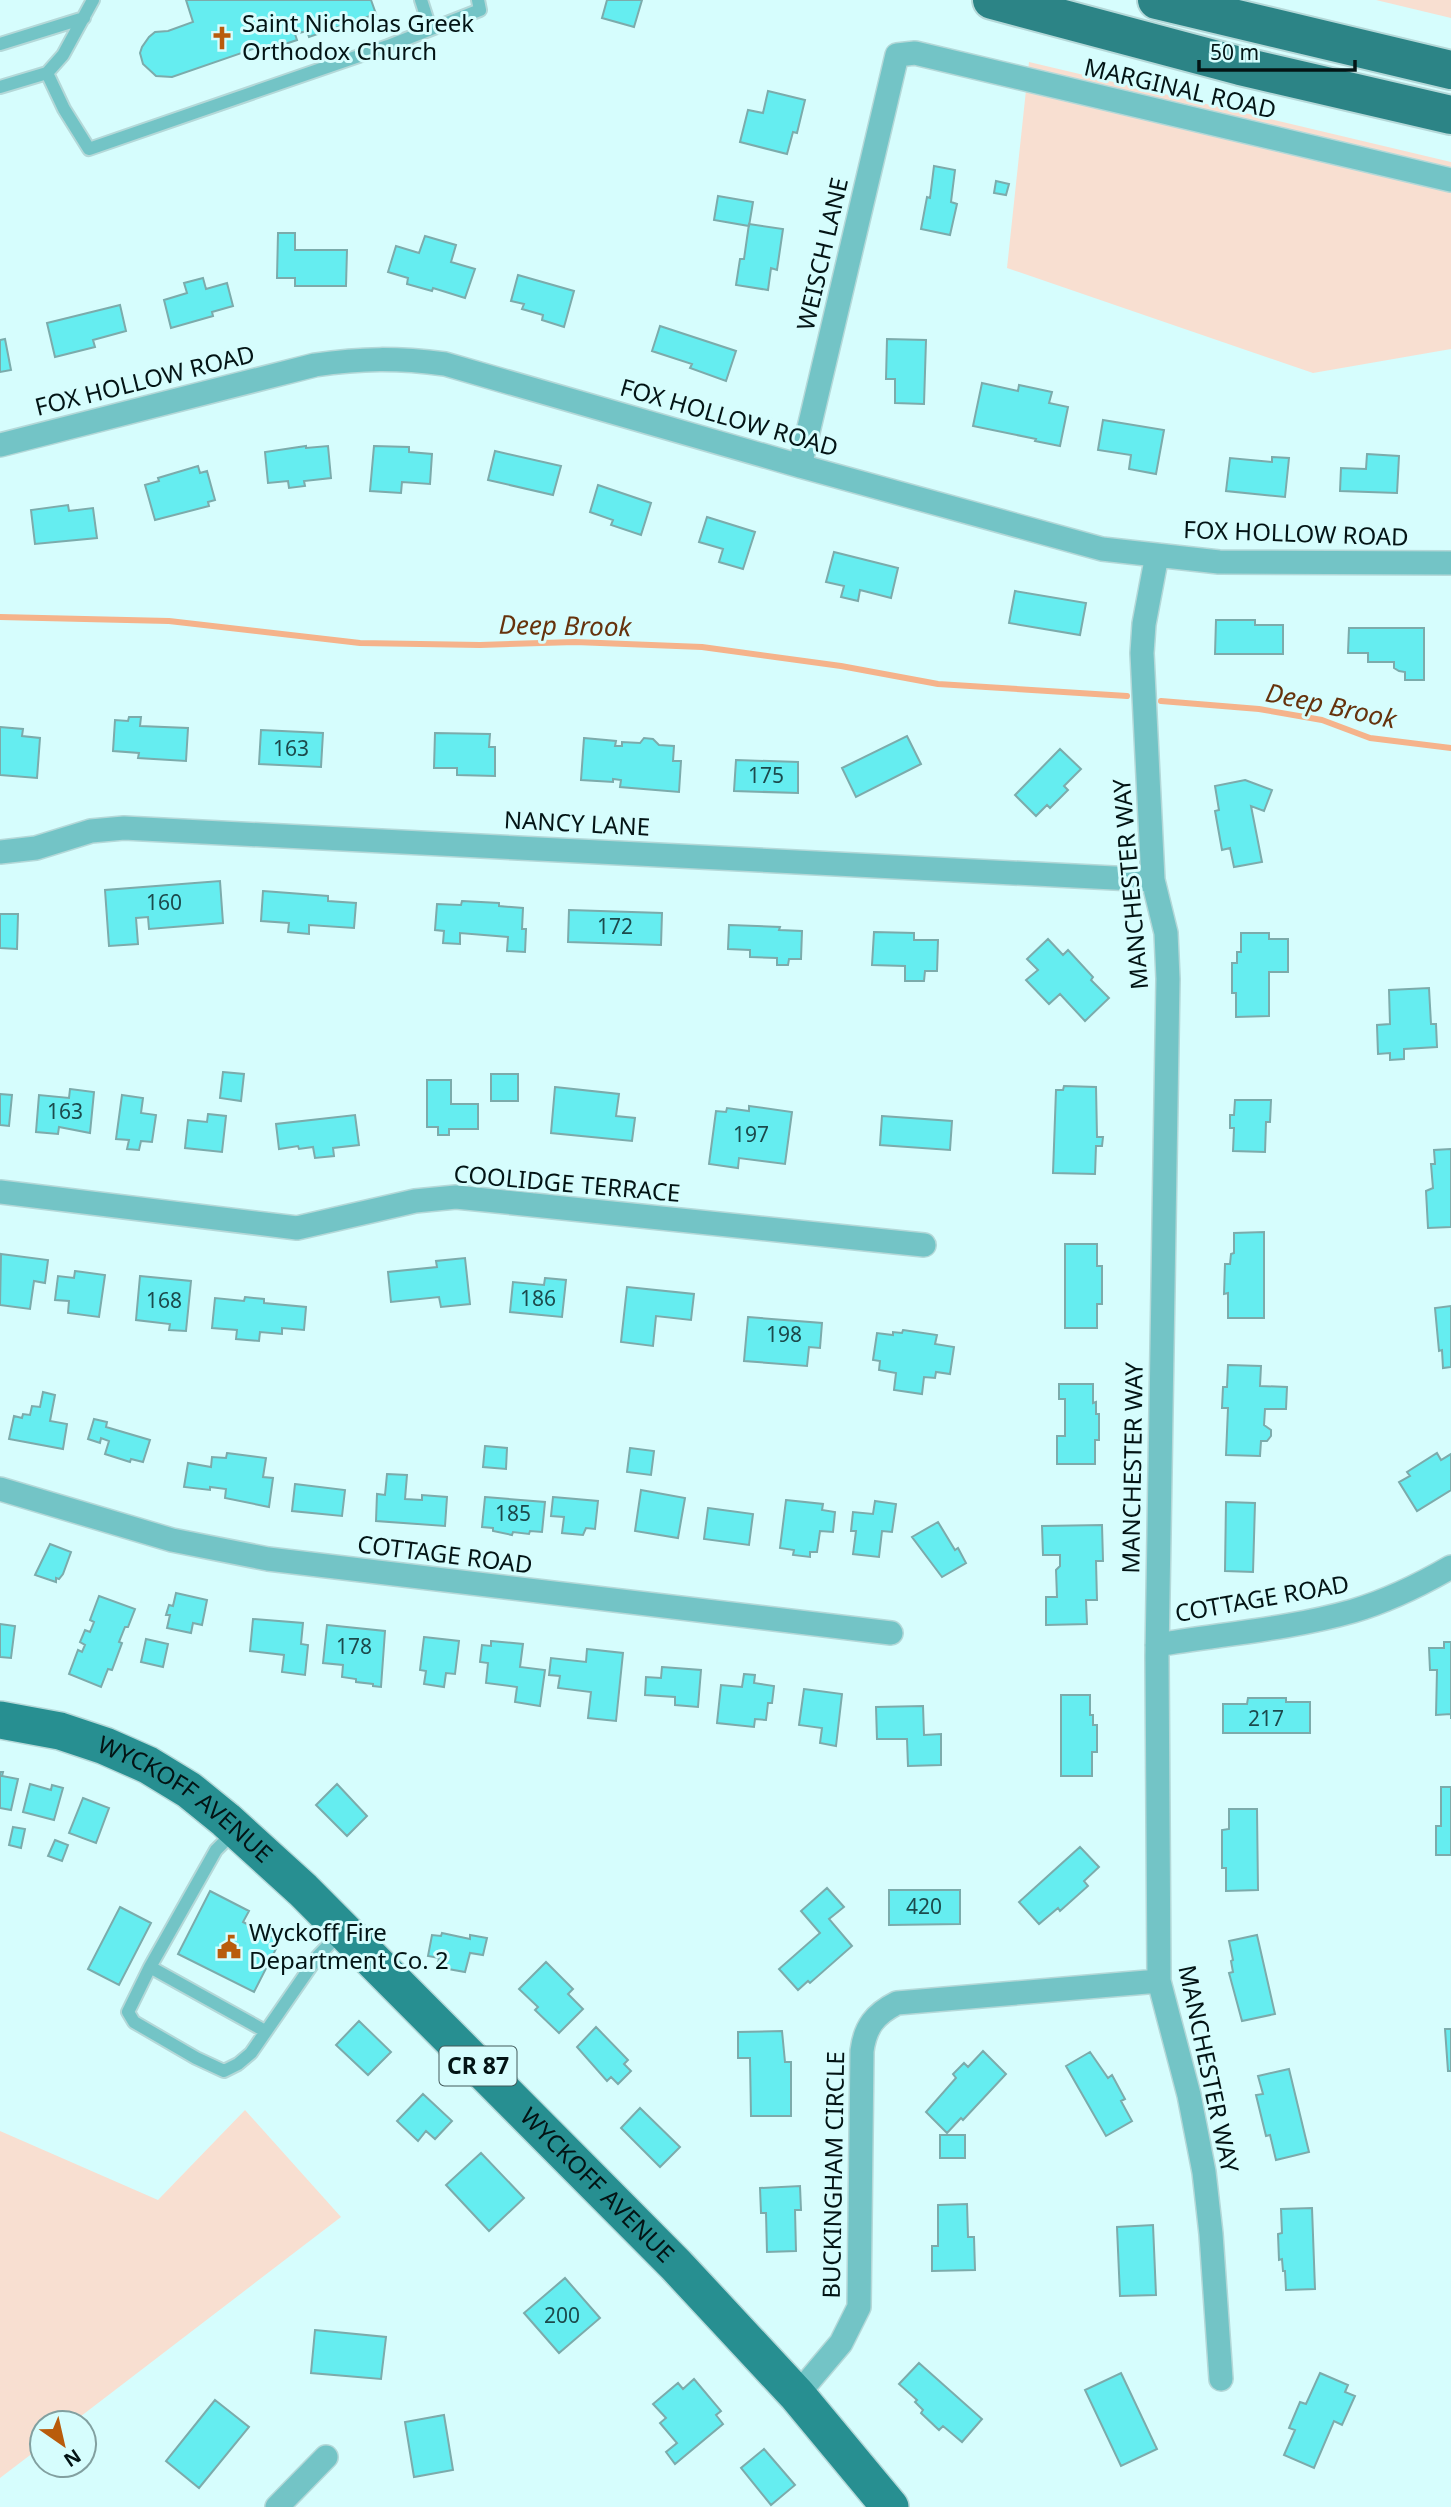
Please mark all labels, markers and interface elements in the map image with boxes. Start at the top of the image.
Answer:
place label: Saint Nicholas Greek Orthodox Church [242,6,474,67]
church icon: Saint Nicholas Greek Orthodox Church [208,24,236,52]
scale bar [1199,28,1355,72]
text: 50 m [1210,38,1259,66]
street label: MARGINAL ROAD [1081,49,1280,126]
street label: WEISCH LANE [788,174,855,333]
street label: FOX HOLLOW ROAD [31,336,258,423]
street label: FOX HOLLOW ROAD [617,370,842,463]
street label: FOX HOLLOW ROAD [1183,512,1409,553]
water label: Deep Brook [498,606,633,644]
water label: Deep Brook [1263,674,1401,737]
house number: 163 [273,734,309,762]
house number: 175 [748,761,784,789]
street label: MANCHESTER WAY [1104,777,1155,991]
street label: NANCY LANE [503,802,651,843]
house number: 160 [146,888,182,916]
house number: 172 [597,912,633,940]
house number: 163 [47,1097,83,1125]
house number: 197 [733,1120,769,1148]
street label: COOLIDGE TERRACE [452,1156,682,1209]
house number: 186 [520,1284,556,1312]
house number: 168 [146,1286,182,1314]
house number: 198 [766,1320,802,1348]
street label: MANCHESTER WAY [1113,1362,1150,1574]
house number: 185 [495,1499,531,1527]
street label: COTTAGE ROAD [356,1526,535,1581]
street label: COTTAGE ROAD [1172,1566,1351,1629]
house number: 178 [336,1632,372,1660]
house number: 217 [1248,1704,1284,1732]
street label: WYCKOFF AVENUE [93,1727,280,1869]
house number: 420 [906,1892,942,1920]
place label: Wyckoff Fire Department Co. 2 [249,1915,449,1976]
public building icon: Wyckoff Fire Department Co. 2 [215,1933,243,1961]
street label: MANCHESTER WAY [1171,1962,1248,2176]
road number: CR 87 [440,2047,516,2086]
street label: BUCKINGHAM CIRCLE [814,2051,851,2299]
street label: WYCKOFF AVENUE [514,2100,682,2269]
house number: 200 [544,2301,580,2329]
north arrow [28,2409,98,2479]
text: N [59,2443,86,2473]

